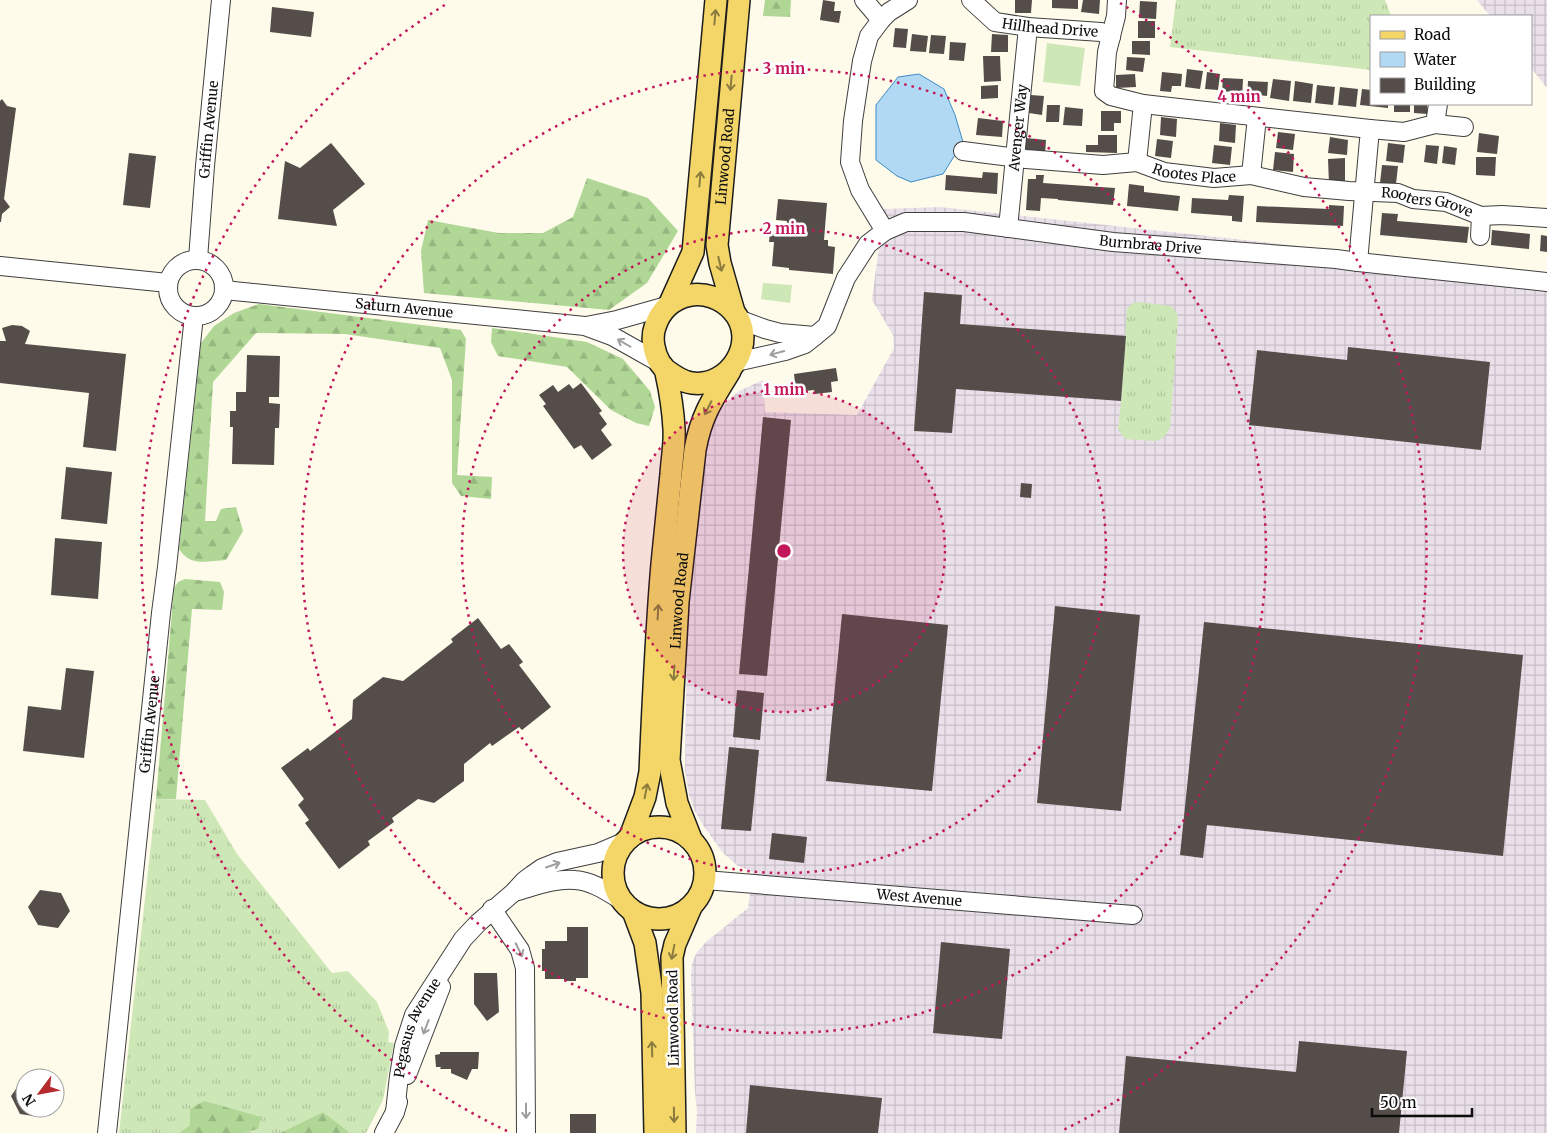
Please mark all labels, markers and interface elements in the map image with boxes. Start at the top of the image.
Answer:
one-way arrow [710,9,720,25]
street label: Hillhead Drive [1001,14,1099,41]
legend [1370,15,1532,105]
text: Road [1414,25,1450,44]
text: Water [1413,50,1457,69]
text: 3 min [763,59,805,78]
one-way arrow [726,75,736,91]
text: Building [1414,75,1476,94]
street label: Griffin Avenue [195,80,222,179]
street label: Avenger Way [1005,82,1031,173]
text: 4 min [1217,87,1261,106]
street label: Linwood Road [712,107,738,206]
street label: Rootes Place [1150,159,1237,187]
one-way arrow [695,171,705,187]
street label: Rooters Grove [1381,183,1476,221]
text: 2 min [763,219,805,238]
street label: Burnbrae Drive [1098,231,1202,258]
one-way arrow [716,256,725,272]
street label: Saturn Avenue [354,294,454,322]
one-way arrow [617,337,632,347]
one-way arrow [770,349,786,358]
text: 1 min [764,380,804,399]
one-way arrow [702,400,712,415]
centre of rings [775,542,793,560]
street label: Linwood Road [666,551,693,649]
one-way arrow [653,604,663,620]
one-way arrow [670,664,679,680]
street label: Griffin Avenue [135,674,163,774]
one-way arrow [642,783,652,799]
one-way arrow [544,859,560,869]
street label: West Avenue [875,885,963,910]
one-way arrow [515,942,524,957]
one-way arrow [668,944,678,960]
street label: Linwood Road [663,969,683,1067]
street label: Pegasus Avenue [390,975,445,1079]
one-way arrow [421,1018,430,1034]
one-way arrow [648,1042,657,1058]
north arrow [15,1068,65,1118]
scale bar [1372,1086,1472,1118]
text: N [18,1090,40,1109]
text: 50 m [1380,1093,1417,1112]
one-way arrow [521,1103,531,1119]
one-way arrow [670,1106,679,1122]

